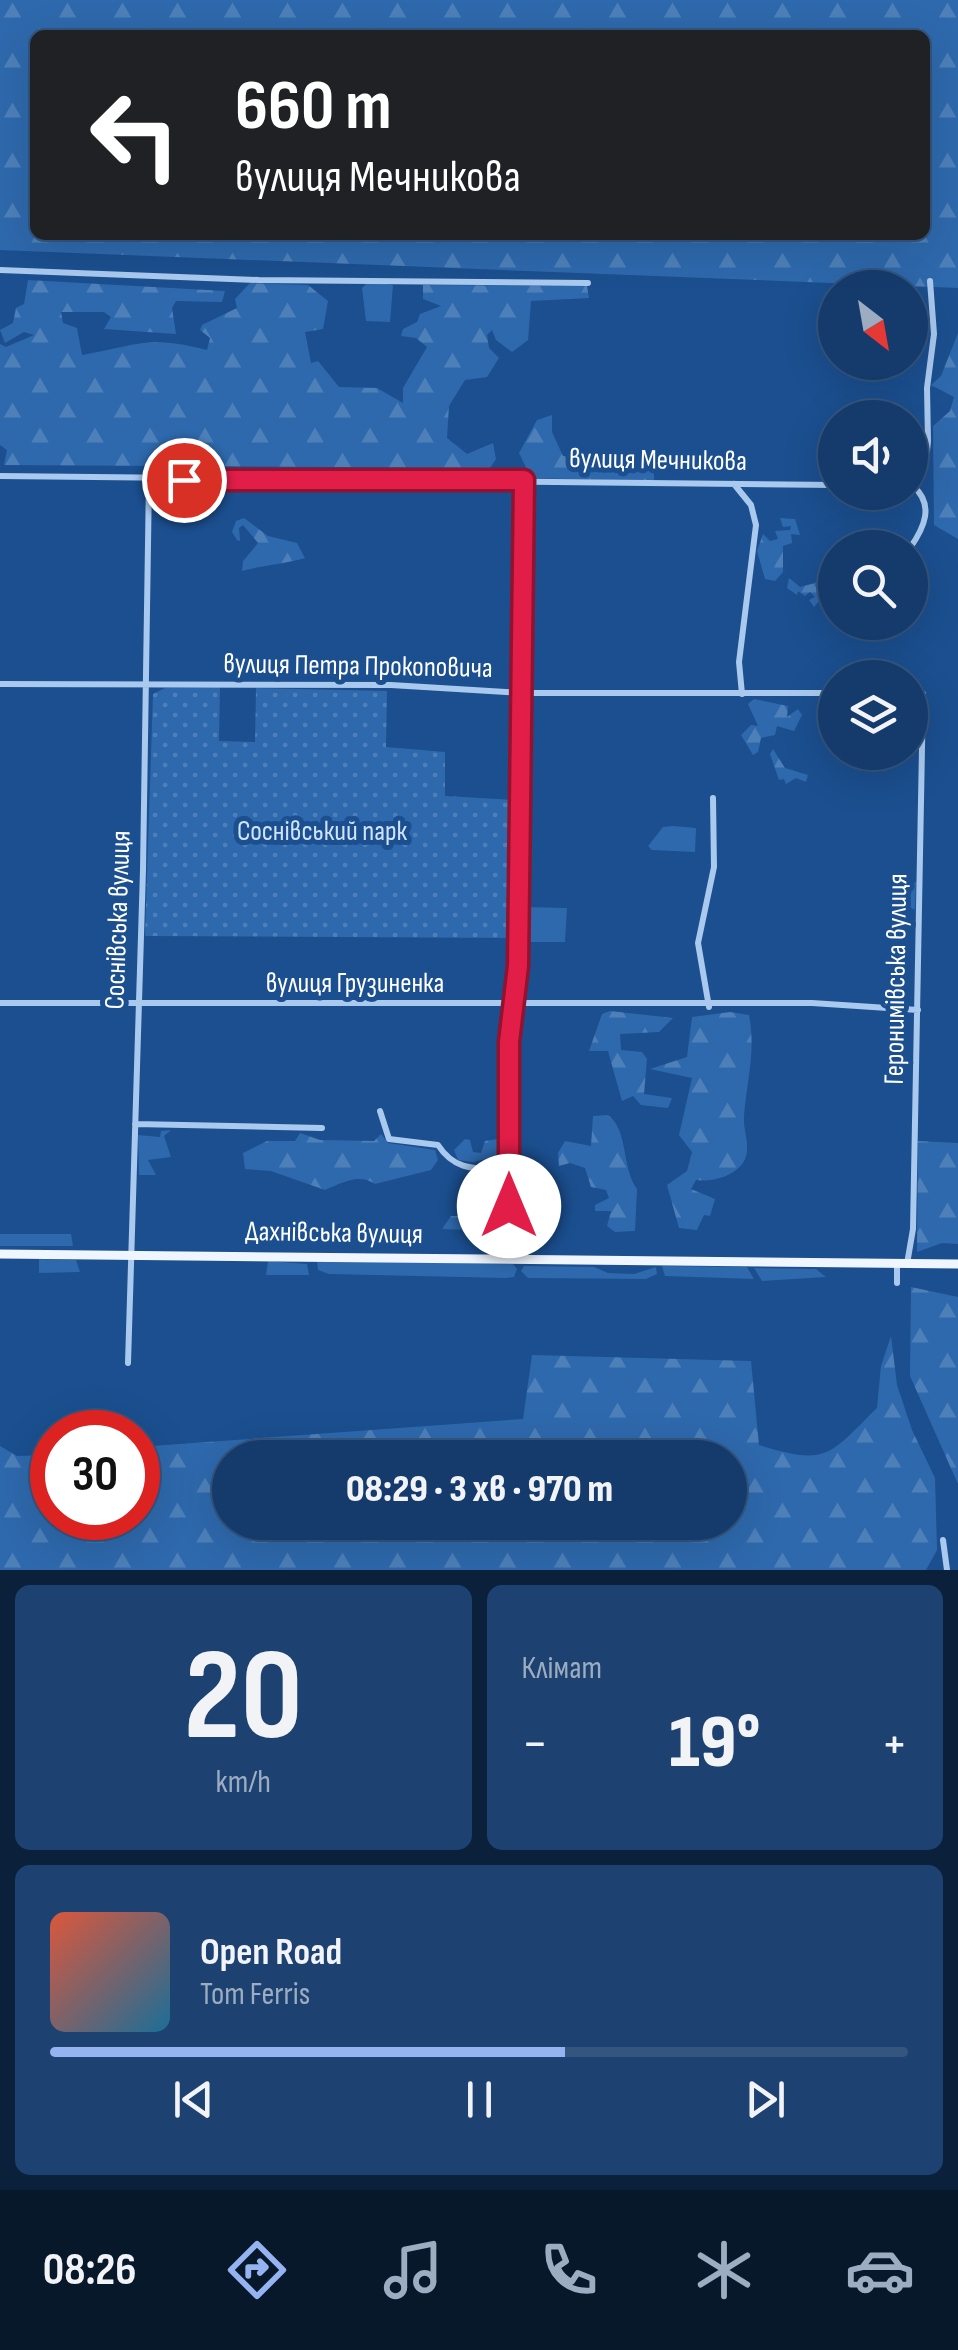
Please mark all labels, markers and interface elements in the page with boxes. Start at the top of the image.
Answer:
text: 660 m [235,65,392,149]
icon: left [70,70,200,200]
text: вулиця Мечникова [235,150,521,205]
north arrow [818,270,928,380]
map controls [818,270,928,770]
button: sound [818,400,928,510]
pin [142,438,227,523]
street label: вулиця Мечникова [569,442,747,478]
icon: arrive [157,453,212,508]
button: search [818,530,928,640]
street label: вулиця Петра Прокоповича [223,647,493,685]
button: layers [818,660,928,770]
park label: Соснівський парк [237,815,408,848]
street label: Соснівська вулиця [98,830,138,1010]
street label: Геронимівська вулиця [878,873,914,1085]
street label: вулиця Грузиненка [266,967,444,1000]
position arrow [457,1154,561,1258]
street label: Дахнівська вулиця [245,1215,423,1251]
speed limit sign: 30 [30,1410,160,1540]
text: 08:29 · 3 хв · 970 m [346,1467,613,1512]
text: 20 [184,1620,303,1776]
text: Клімат [522,1649,602,1688]
text: 19° [669,1698,760,1789]
text: − [522,1711,548,1778]
text: + [881,1711,908,1778]
text: km/h [216,1763,271,1802]
text: Open Road [200,1930,342,1975]
text: Tom Ferris [200,1975,310,2014]
icon: previous [166,2072,221,2127]
icon: pause [452,2072,507,2127]
icon: next [738,2072,793,2127]
icon: directions [222,2235,292,2305]
icon: music [378,2235,448,2305]
icon: phone [534,2235,604,2305]
icon: climate [689,2235,759,2305]
icon: car [845,2235,915,2305]
text: 08:26 [43,2243,136,2298]

